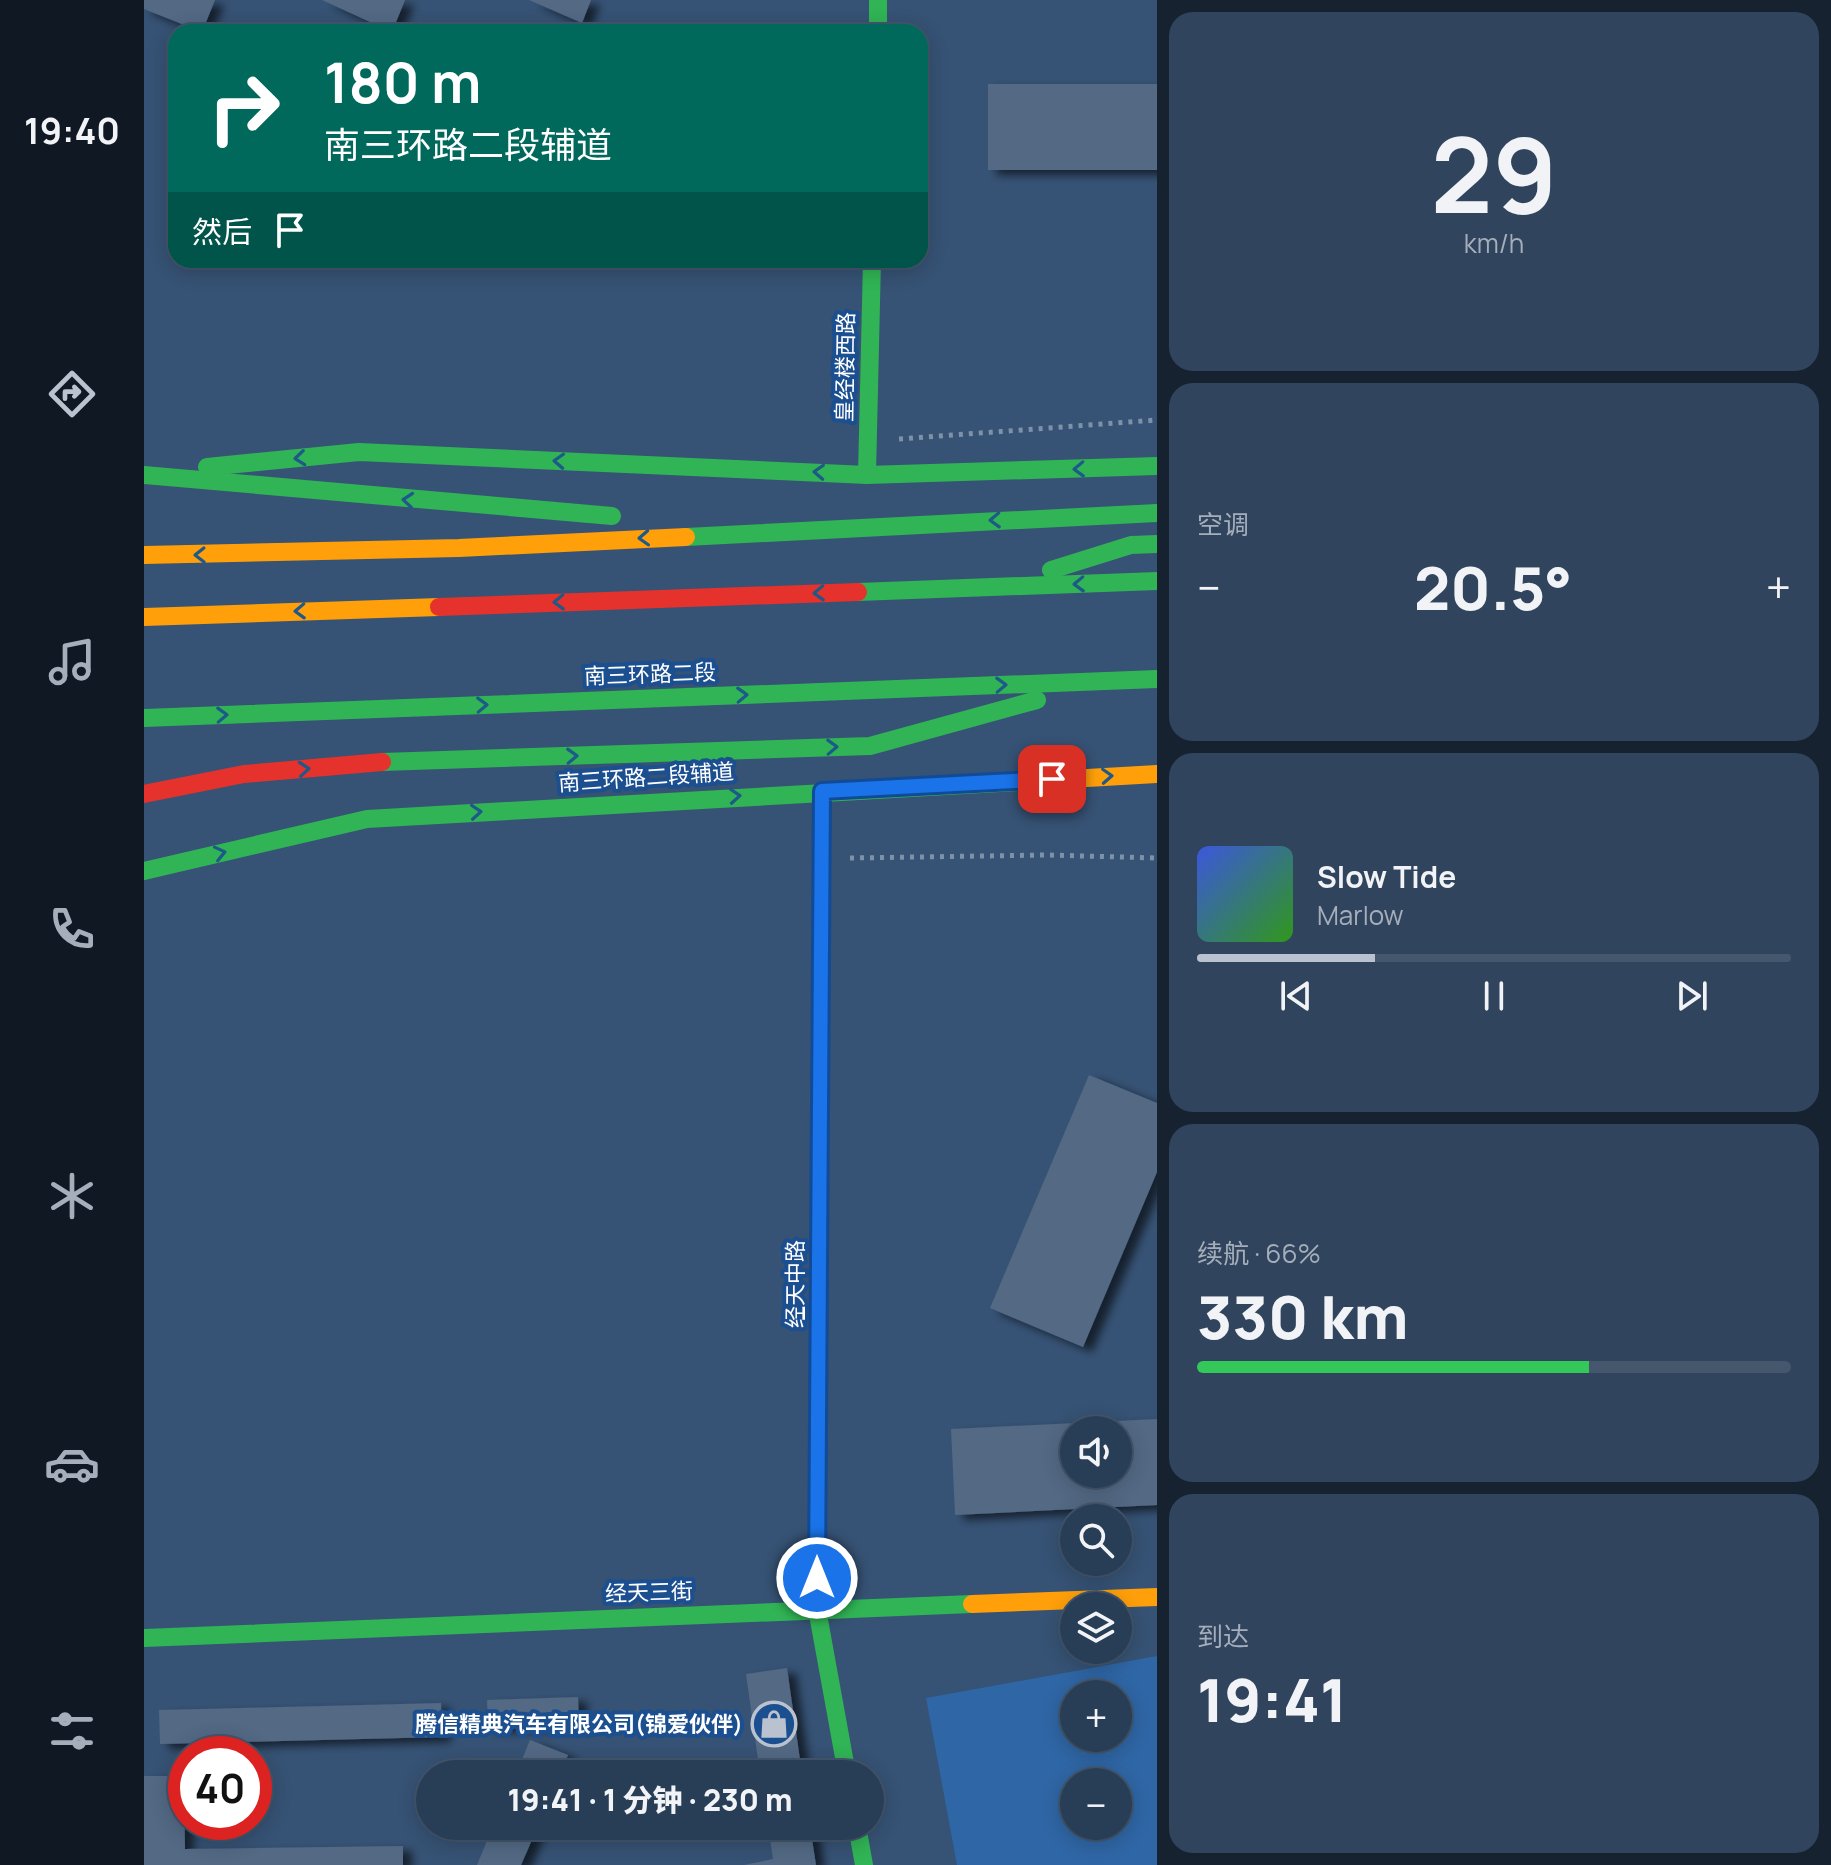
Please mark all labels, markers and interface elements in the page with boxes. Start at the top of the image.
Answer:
text: 180 m [324,43,481,120]
icon: right [192,56,296,160]
text: 29 [1431,102,1557,244]
text: 19:40 [24,106,120,155]
text: 南三环路二段辅道 [324,120,612,169]
icon: arrive [268,208,312,252]
text: 然后 [192,211,252,252]
text: km/h [1464,225,1524,261]
street label: 皇经楼西路 [829,312,861,422]
icon: directions [44,366,100,422]
one-way arrow [293,449,306,466]
one-way arrow [552,453,565,470]
one-way arrow [1072,460,1085,477]
one-way arrow [812,464,825,481]
one-way arrow [401,492,414,509]
text: 空调 [1197,506,1249,542]
one-way arrow [988,511,1001,528]
one-way arrow [637,529,650,546]
one-way arrow [193,546,206,563]
text: 20.5° [1414,546,1572,628]
text: − [1197,557,1221,617]
text: + [1766,557,1791,617]
one-way arrow [1072,575,1085,592]
one-way arrow [812,584,825,601]
one-way arrow [552,594,565,611]
one-way arrow [293,603,306,620]
icon: music [44,634,100,690]
street label: 南三环路二段 [584,657,716,691]
one-way arrow [995,676,1008,693]
one-way arrow [736,686,749,703]
one-way arrow [476,696,489,713]
one-way arrow [216,706,229,723]
one-way arrow [826,739,839,756]
pin [1018,745,1086,813]
one-way arrow [566,747,579,764]
street label: 南三环路二段辅道 [557,756,735,798]
icon: arrive [1030,757,1074,801]
one-way arrow [298,761,311,778]
one-way arrow [1101,768,1114,785]
one-way arrow [729,788,742,805]
one-way arrow [470,804,483,821]
one-way arrow [213,845,226,862]
text: Slow Tide [1317,856,1456,897]
text: Marlow [1317,897,1404,933]
icon: phone [44,901,100,957]
icon: previous [1274,974,1318,1018]
icon: pause [1472,974,1516,1018]
icon: next [1670,974,1714,1018]
icon: climate [44,1168,100,1224]
text: 续航 · 66% [1197,1235,1321,1271]
street label: 经天中路 [780,1240,810,1328]
text: 330 km [1197,1275,1408,1357]
map controls [1060,1416,1132,1840]
button: sound [1060,1416,1132,1488]
icon: car [44,1436,100,1492]
button: search [1060,1504,1132,1576]
position arrow [775,1536,859,1620]
street label: 经天三街 [604,1575,694,1609]
button: layers [1060,1592,1132,1664]
text: 到达 [1197,1618,1249,1654]
text: 19:41 [1197,1658,1347,1740]
button: + [1060,1680,1132,1752]
shop icon: 腾信精典汽车有限公司(锦爱伙伴) [750,1700,798,1748]
icon: filters [44,1703,100,1759]
place label: 腾信精典汽车有限公司(锦爱伙伴) [415,1709,743,1739]
speed limit sign: 40 [168,1736,272,1840]
button: − [1060,1768,1132,1840]
text: 19:41 · 1 分钟 · 230 m [507,1779,793,1820]

